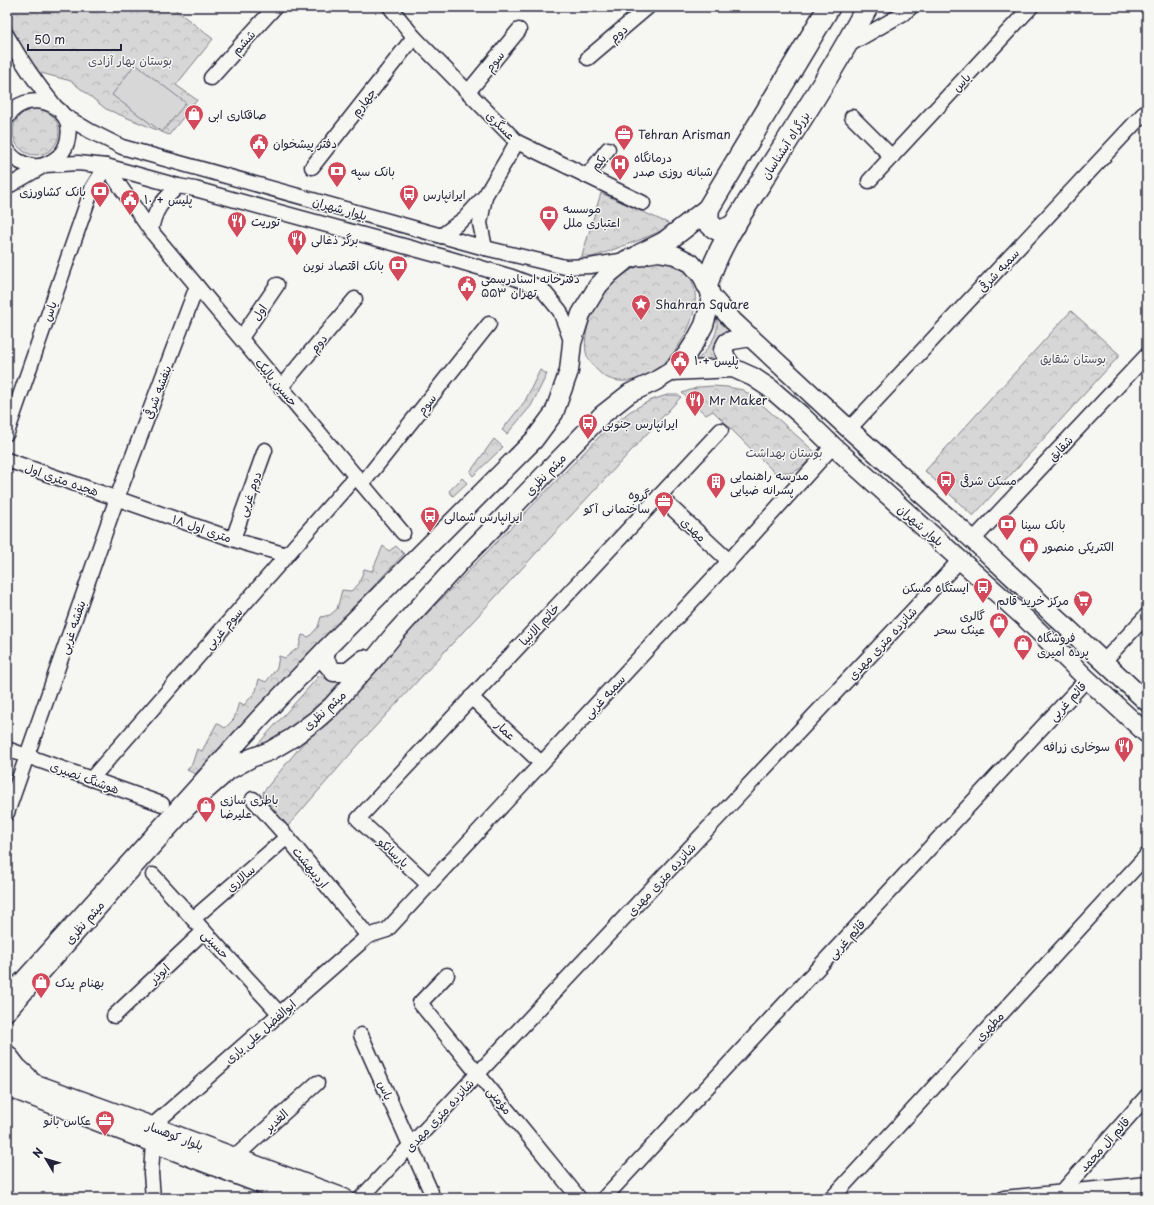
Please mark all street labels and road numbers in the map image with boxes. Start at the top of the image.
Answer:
street label: دوم [605,20,632,47]
street label: ششم [227,25,260,59]
street label: سوم [480,46,509,76]
street label: یاس [948,68,974,96]
street label: چهارم [346,84,381,121]
street label: عسگری [482,106,520,144]
street label: بزرگراه آبشناسان [756,107,814,183]
street label: یکم [586,150,611,175]
street label: بلوار شهران [311,192,369,224]
street label: سمیه شرقی [973,244,1023,296]
street label: یاس [37,298,61,324]
street label: اول [247,300,271,324]
street label: دوم [305,330,332,357]
street label: حسین پالیک [252,354,302,410]
street label: بنفشه شرقی [139,363,175,421]
street label: سوم [412,389,441,419]
street label: شقایق [1043,431,1077,465]
street label: میثم نظری [520,449,570,500]
street label: هجده متری اول [23,458,102,500]
street label: دوم غربی [233,469,266,519]
street label: بلوار شهران [894,500,948,550]
street label: ۱۸ متری اول [170,509,234,547]
street label: مهدی [677,512,711,546]
street label: بنفشه غربی [54,598,90,656]
street label: خاتم الانبیا [515,599,564,650]
street label: شانزده متری مهدی [843,602,921,684]
street label: سوم غربی [200,603,247,654]
street label: سمیه غربی [579,670,629,722]
street label: قائم غربی [1044,677,1091,726]
street label: میثم نظری [298,686,350,735]
street label: عمار [491,715,521,744]
street label: هوشنگ نصیری [48,756,122,798]
street label: پارسانکو [374,832,414,871]
street label: شانزده متری مهدی [622,838,700,920]
street label: اردیبهشت [289,842,333,892]
street label: سالاری [221,860,259,896]
street label: میثم نظری [60,896,109,948]
street label: قائم غربی [823,915,870,964]
street label: حسینی [198,926,234,962]
street label: ابوذر [144,959,173,988]
street label: ابوالفضل علی یاری [220,995,300,1067]
street label: مطهری [970,1007,1008,1045]
street label: شانزده متری مهدی [400,1074,478,1156]
street label: یاس [374,1077,398,1103]
street label: مؤمنی [483,1082,517,1118]
street label: الغدیر [259,1104,292,1136]
street label: قائم آل محمد [1074,1112,1134,1176]
street label: بلوار کوهسار [143,1115,206,1154]

